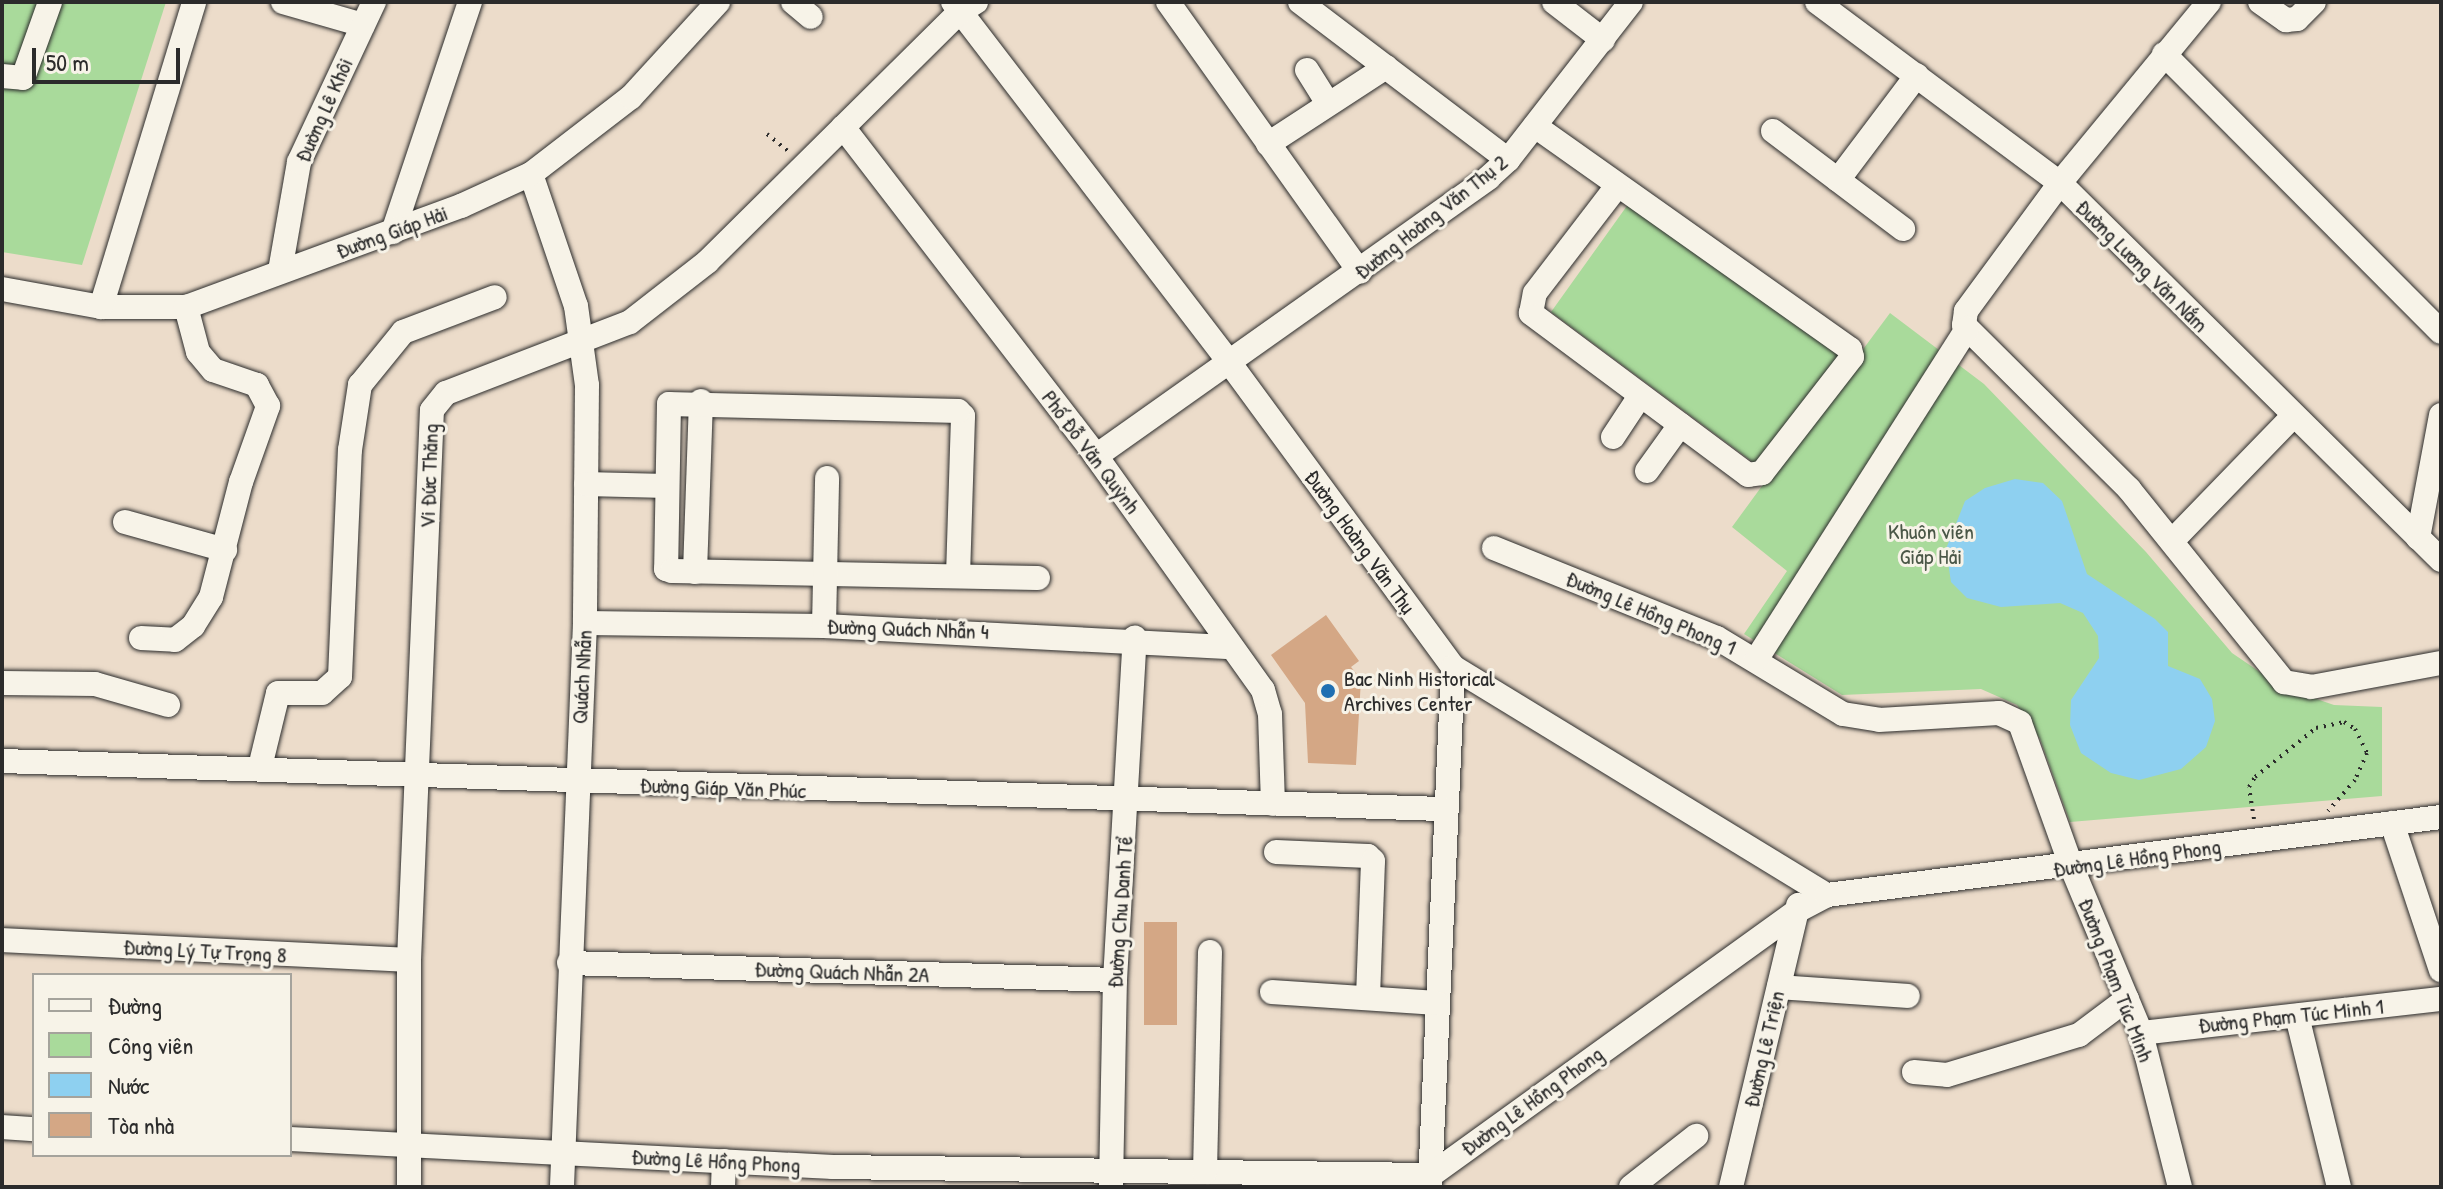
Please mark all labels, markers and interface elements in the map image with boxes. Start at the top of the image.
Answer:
scale bar [36,32,184,82]
text: 50 m [46,46,89,78]
street label: Đường Lê Khôi [289,54,359,166]
street label: Đường Hoàng Văn Thụ 2 [1349,149,1513,285]
street label: Đường Lương Văn Nắm [2070,194,2214,338]
street label: Đường Giáp Hải [333,200,451,264]
street label: Phố Đỗ Văn Quỳnh [1036,385,1146,519]
street label: Vi Đức Thăng [414,423,444,529]
street label: Đường Hoàng Văn Thụ [1299,465,1421,619]
park label: Khuôn viên Giáp Hải [1888,518,1974,570]
street label: Đường Lê Hồng Phong 1 [1562,565,1740,661]
street label: Đường Quách Nhẫn 4 [827,613,989,645]
street label: Quách Nhẫn [566,629,598,725]
place label: Bac Ninh Historical Archives Center [1344,665,1495,716]
marker: Bac Ninh Historical Archives Center [1319,682,1337,700]
street label: Đường Giáp Văn Phúc [639,772,807,804]
street label: Đường Lê Hồng Phong [2052,833,2222,883]
street label: Đường Chu Danh Tể [1102,835,1138,989]
street label: Đường Phạm Túc Minh [2073,895,2159,1065]
street label: Đường Lý Tự Trọng 8 [123,934,287,968]
street label: Đường Quách Nhẫn 2A [754,956,930,988]
legend [32,973,292,1157]
street label: Đường Lê Triện [1738,988,1790,1110]
text: Đường [108,989,162,1021]
street label: Đường Phạm Túc Minh 1 [2197,993,2385,1039]
text: Công viên [108,1029,193,1061]
street label: Đường Lê Hồng Phong [1456,1041,1608,1161]
text: Nước [108,1069,149,1101]
text: Tòa nhà [108,1109,174,1141]
street label: Đường Lê Hồng Phong [631,1143,801,1179]

